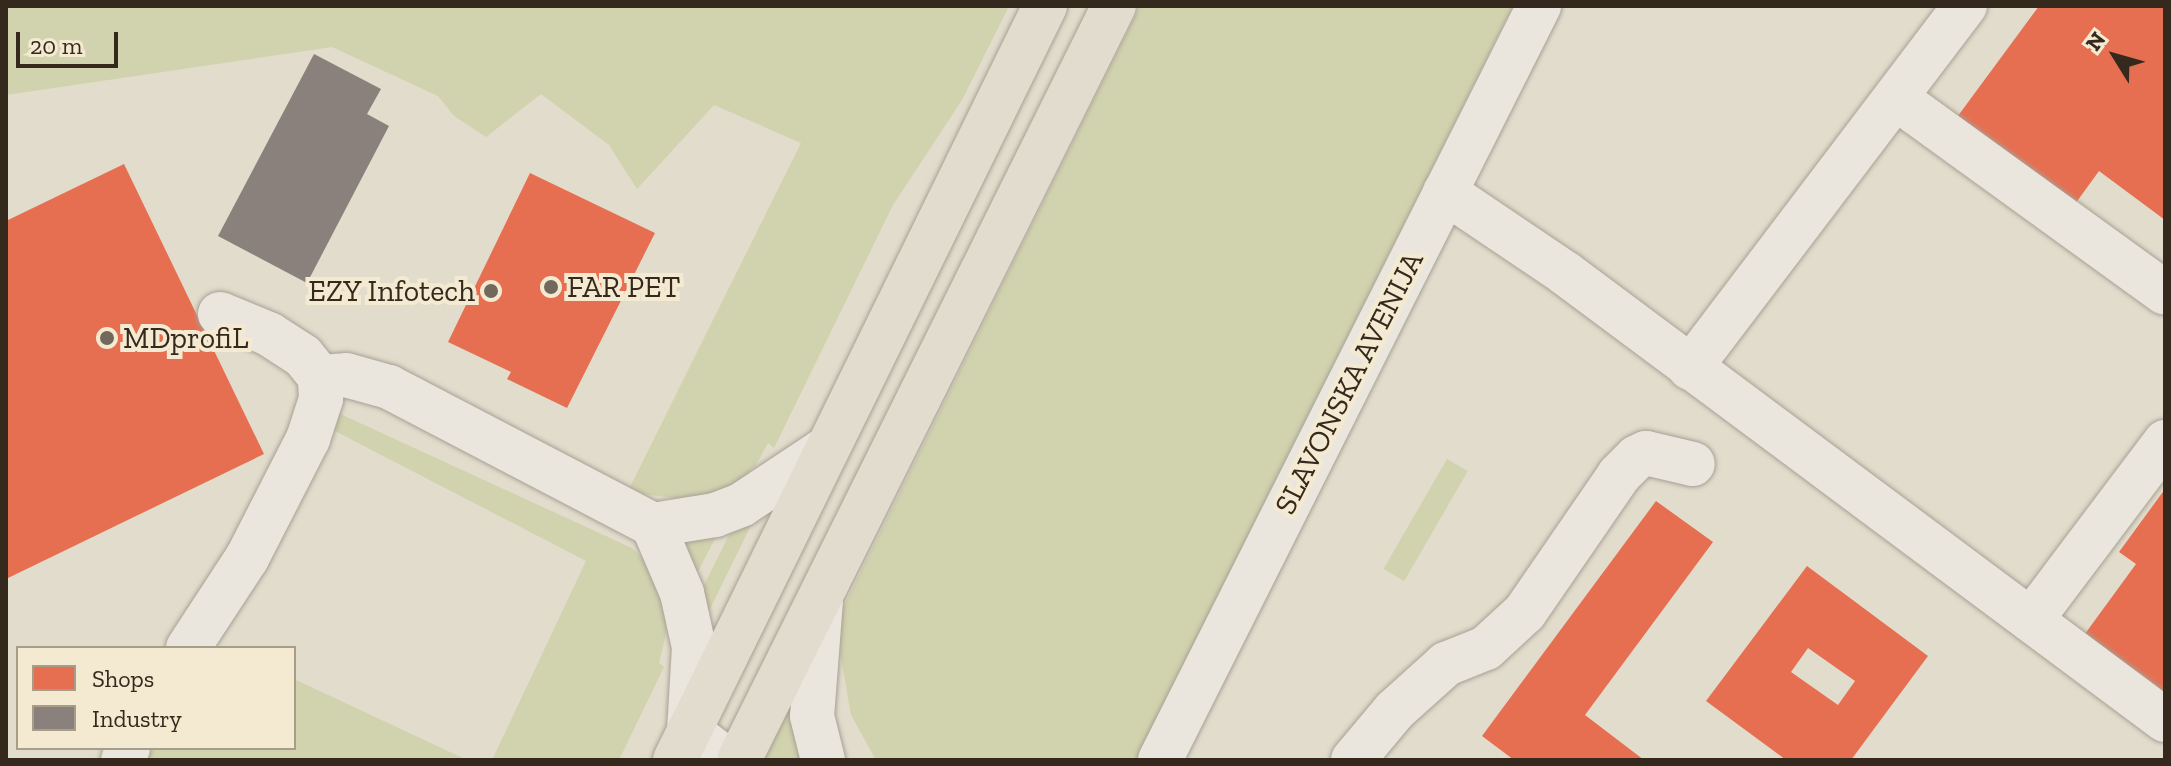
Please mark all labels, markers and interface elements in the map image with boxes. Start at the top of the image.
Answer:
scale bar [20,16,122,66]
north arrow [2075,16,2155,96]
text: N [2080,26,2111,56]
text: 20 m [30,31,82,60]
street label: SLAVONSKA AVENIJA [1267,245,1431,521]
place label: FAR PET [567,269,680,305]
place label: EZY Infotech [307,273,475,309]
marker: FAR PET [542,278,560,296]
marker: EZY Infotech [482,282,500,300]
place label: MDprofiL [123,320,249,356]
marker: MDprofiL [98,329,116,347]
legend [16,646,296,750]
text: Shops [92,664,154,693]
text: Industry [92,704,182,733]

